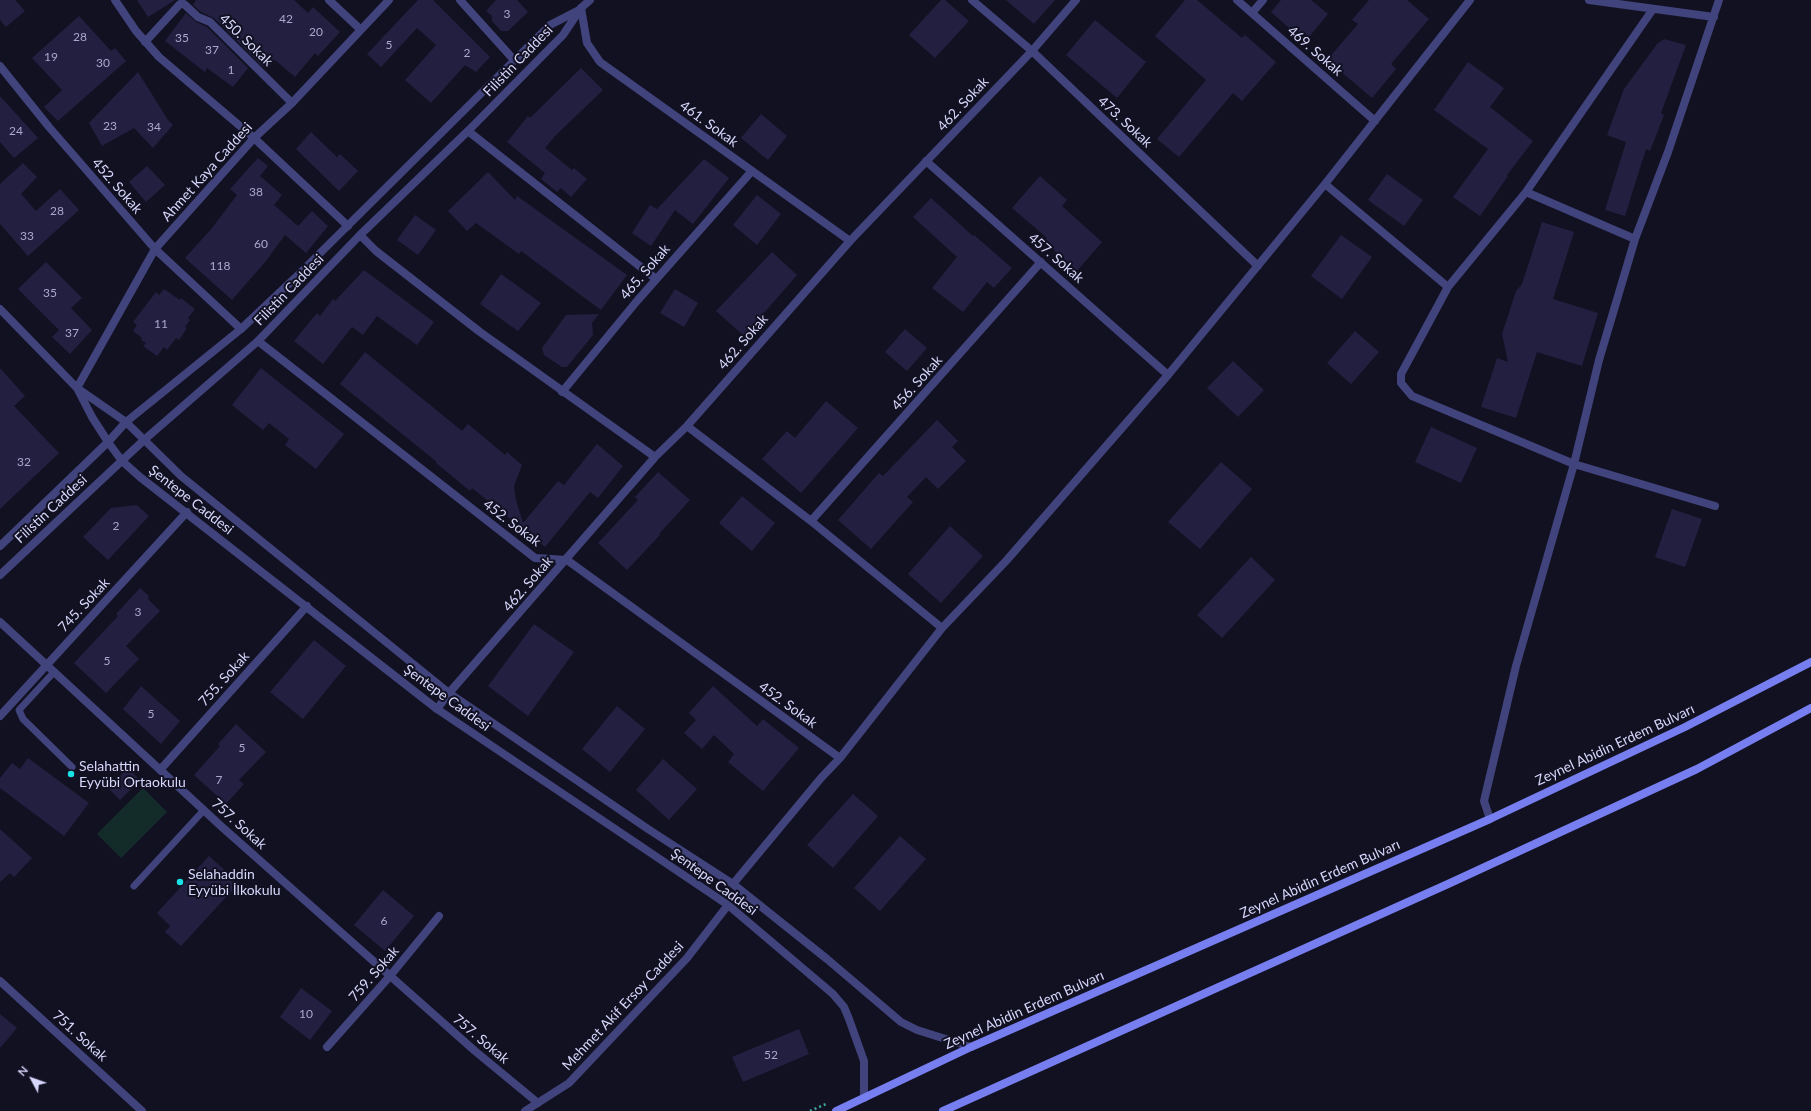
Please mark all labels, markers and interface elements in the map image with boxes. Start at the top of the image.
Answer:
house number: 3 [504,7,510,21]
street label: 450. Sokak [216,10,276,70]
house number: 42 [279,12,293,26]
street label: Filistin Caddesi [480,22,556,100]
street label: 469. Sokak [1284,22,1346,80]
house number: 20 [309,25,323,39]
house number: 28 [73,30,87,44]
house number: 35 [175,31,189,45]
house number: 5 [386,38,392,52]
house number: 37 [205,43,219,57]
house number: 2 [464,46,470,60]
house number: 19 [44,50,58,64]
house number: 30 [96,56,110,70]
house number: 1 [228,63,234,77]
street label: 462. Sokak [934,73,992,135]
street label: 473. Sokak [1094,93,1156,151]
street label: 461. Sokak [677,97,741,151]
house number: 23 [103,119,117,133]
street label: Ahmet Kaya Caddesi [158,119,256,225]
house number: 34 [147,120,161,134]
house number: 24 [9,124,23,138]
street label: 452. Sokak [88,155,146,217]
house number: 38 [249,185,263,199]
house number: 28 [50,204,64,218]
house number: 33 [20,229,34,243]
street label: 457. Sokak [1025,229,1087,287]
house number: 60 [254,237,268,251]
street label: 465. Sokak [616,241,674,303]
street label: Filistin Caddesi [251,251,327,329]
house number: 118 [210,259,230,273]
house number: 35 [43,286,57,300]
street label: 462. Sokak [714,311,772,373]
house number: 11 [154,317,168,331]
house number: 37 [65,326,79,340]
street label: 456. Sokak [888,352,946,414]
house number: 32 [17,455,31,469]
street label: Şentepe Caddesi [145,462,237,538]
street label: Filistin Caddesi [11,471,91,547]
street label: 452. Sokak [480,496,544,550]
house number: 2 [113,519,119,533]
street label: 462. Sokak [499,553,557,615]
street label: 745. Sokak [55,574,113,636]
house number: 3 [135,605,141,619]
street label: 755. Sokak [195,648,253,710]
house number: 5 [104,654,110,668]
street label: Şentepe Caddesi [401,661,493,735]
street label: 452. Sokak [756,678,820,732]
street label: Zeynel Abidin Erdem Bulvarı [1533,701,1697,789]
house number: 5 [148,707,154,721]
house number: 5 [239,741,245,755]
place label: Selahattin Eyyübi Ortaokulu [79,758,186,790]
marker: Selahattin Eyyübi Ortaokulu [66,769,76,779]
house number: 7 [216,773,222,787]
street label: 757. Sokak [208,795,270,853]
street label: Zeynel Abidin Erdem Bulvarı [1237,836,1403,922]
street label: Şentepe Caddesi [668,845,760,919]
place label: Selahaddin Eyyübi İlkokulu [188,866,281,898]
marker: Selahaddin Eyyübi İlkokulu [175,877,185,887]
house number: 6 [381,914,387,928]
street label: Mehmet Akif Ersoy Caddesi [559,938,687,1074]
street label: 759. Sokak [345,943,403,1005]
street label: Zeynel Abidin Erdem Bulvarı [941,967,1107,1053]
street label: 751. Sokak [49,1007,111,1065]
house number: 10 [299,1007,313,1021]
street label: 757. Sokak [450,1011,512,1067]
house number: 52 [764,1048,778,1062]
north arrow [12,1059,52,1099]
text: N [15,1063,30,1078]

